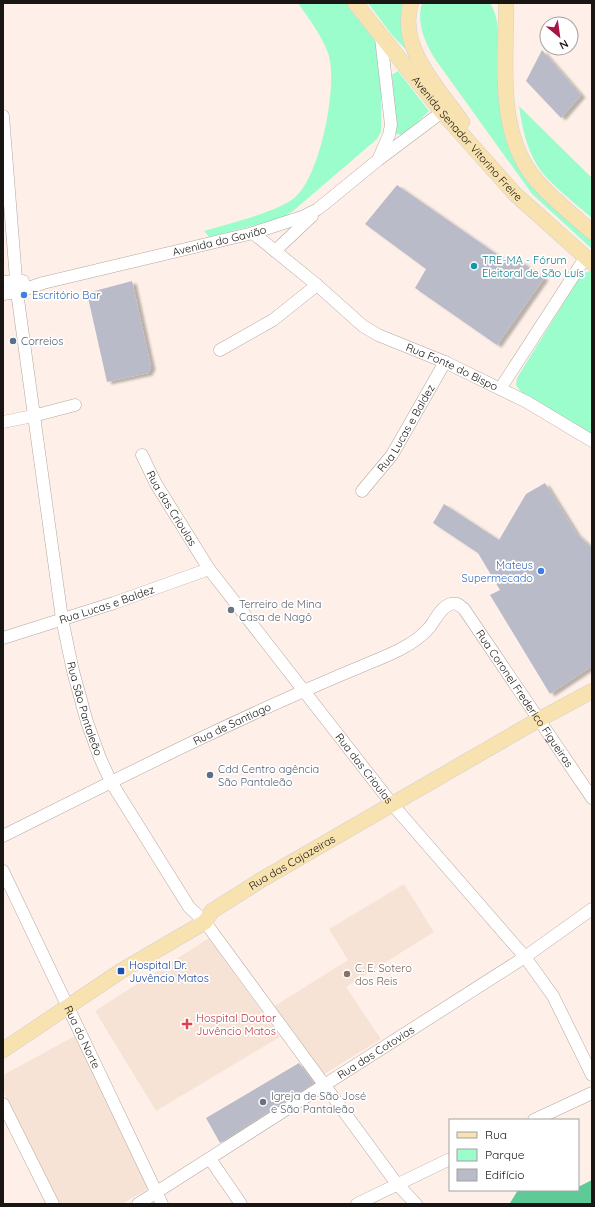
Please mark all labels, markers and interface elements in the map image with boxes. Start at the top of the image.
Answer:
north arrow [539,16,579,56]
text: N [557,37,571,53]
street label: Avenida Senador Vitorino Freire [409,73,525,204]
street label: Avenida do Gavião [171,222,268,259]
place label: TRE-MA - Fórum Eleitoral de São Luís [482,253,584,280]
marker: TRE-MA - Fórum Eleitoral de São Luís [469,261,479,271]
place label: Escritório Bar [32,288,101,302]
marker: Escritório Bar [19,290,29,300]
place label: Correios [21,334,63,348]
marker: Correios [8,336,18,346]
street label: Rua Fonte do Bispo [404,340,500,394]
street label: Rua Lucas e Baldez [374,382,438,475]
street label: Rua das Crioulas [144,468,200,549]
place label: Mateus Supermecado [462,558,533,585]
marker: Mateus Supermecado [536,566,546,576]
street label: Rua Lucas e Baldez [57,582,156,627]
place label: Terreiro de Mina Casa de Nagô [239,597,321,624]
marker: Terreiro de Mina Casa de Nagô [226,605,236,615]
street label: Rua Coronel Frederico Figueiras [473,627,576,770]
street label: Rua São Pantaleão [64,660,106,758]
street label: Rua de Santiago [191,699,273,748]
street label: Rua das Crioulas [332,730,396,806]
place label: Cdd Centro agência São Pantaleão [218,762,319,789]
marker: Cdd Centro agência São Pantaleão [205,770,215,780]
street label: Rua das Cajazeiras [246,832,338,893]
place label: Hospital Dr. Juvêncio Matos [129,958,209,985]
place label: C. E. Sotero dos Reis [355,961,412,988]
marker: Hospital Dr. Juvêncio Matos [116,966,126,976]
marker: C. E. Sotero dos Reis [342,969,352,979]
street label: Rua do Norte [61,1003,103,1071]
place label: Hospital Doutor Juvêncio Matos [196,1011,277,1038]
marker: Hospital Doutor Juvêncio Matos [181,1018,193,1030]
street label: Rua das Cotovias [334,1022,417,1082]
place label: Igreja de São José e São Pantaleão [271,1089,366,1116]
marker: Igreja de São José e São Pantaleão [258,1097,268,1107]
legend [449,1119,579,1191]
text: Rua [485,1127,507,1142]
text: Parque [485,1147,525,1162]
text: Edifício [485,1167,525,1182]

